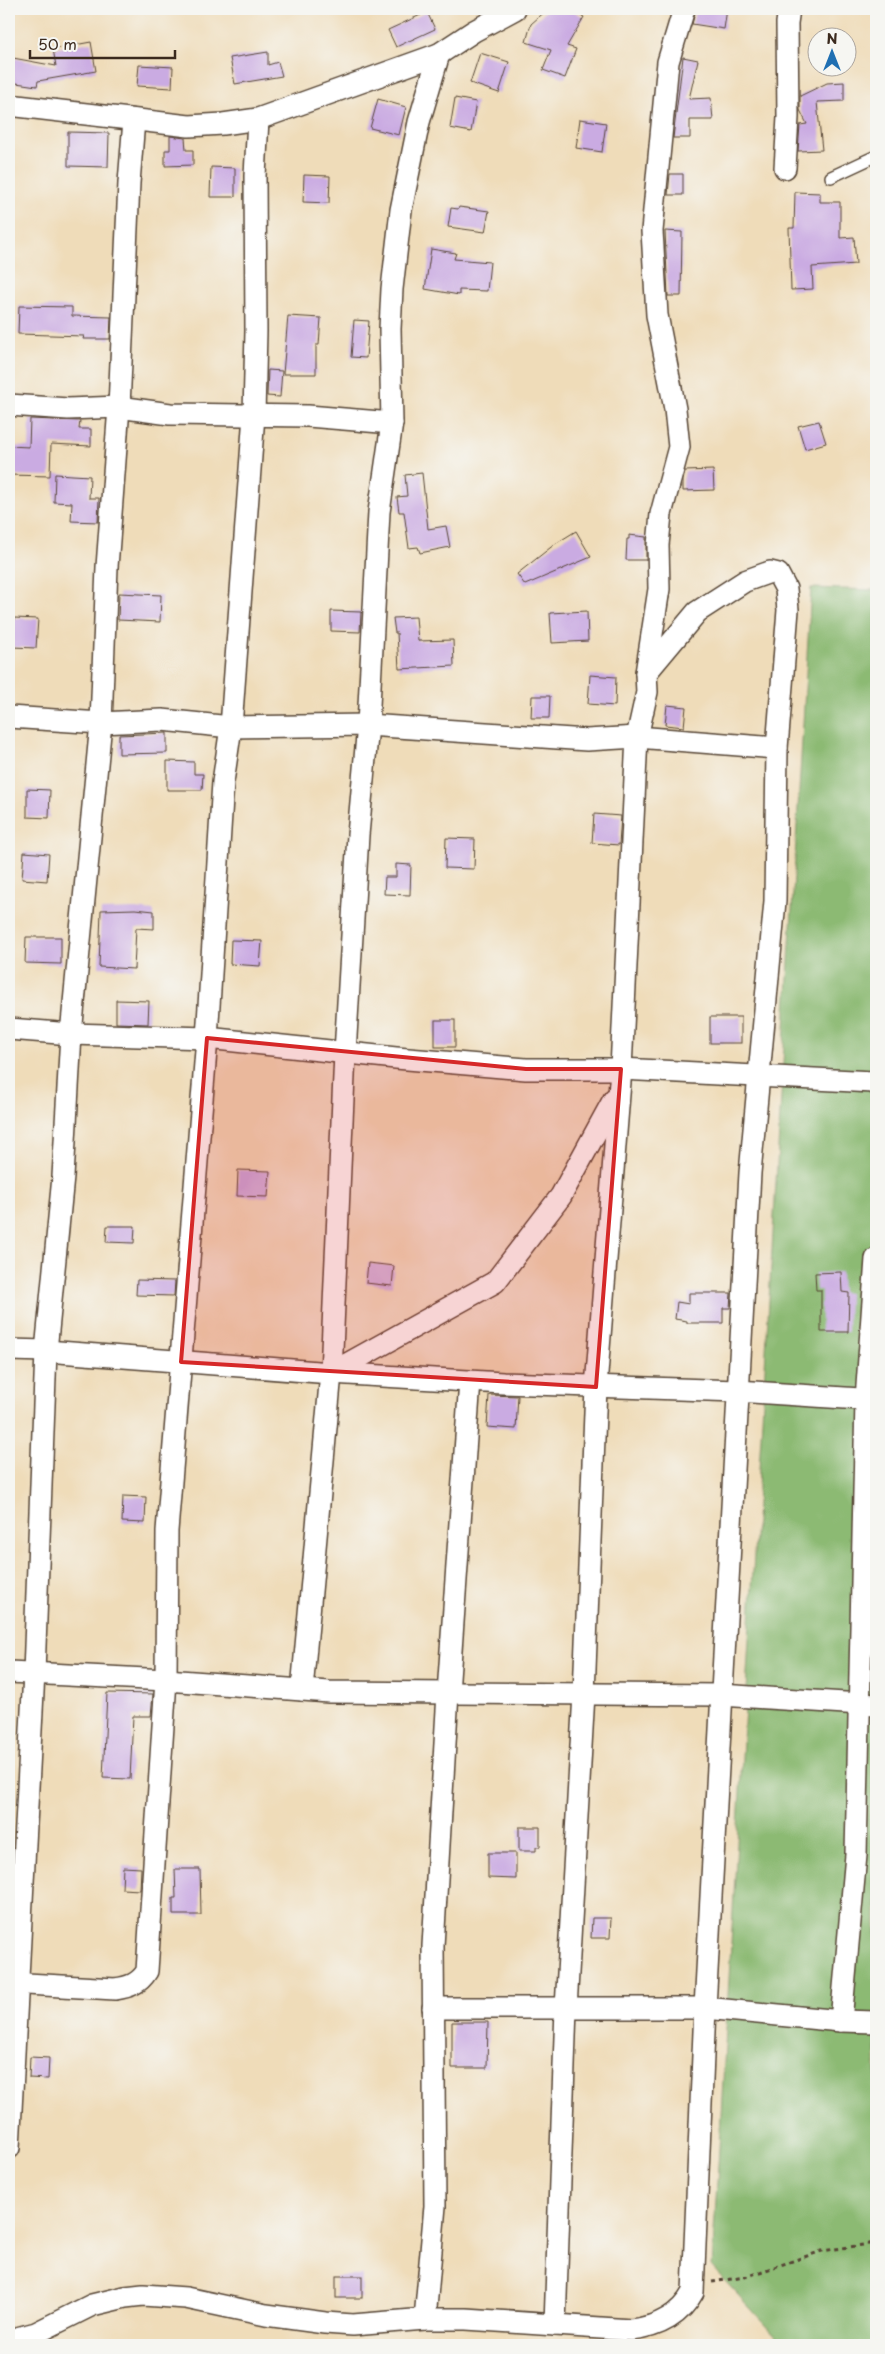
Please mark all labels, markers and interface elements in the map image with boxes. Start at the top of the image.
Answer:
scale bar [30,28,175,60]
north arrow [808,28,858,78]
text: N [826,28,838,49]
text: 50 m [38,32,77,55]

